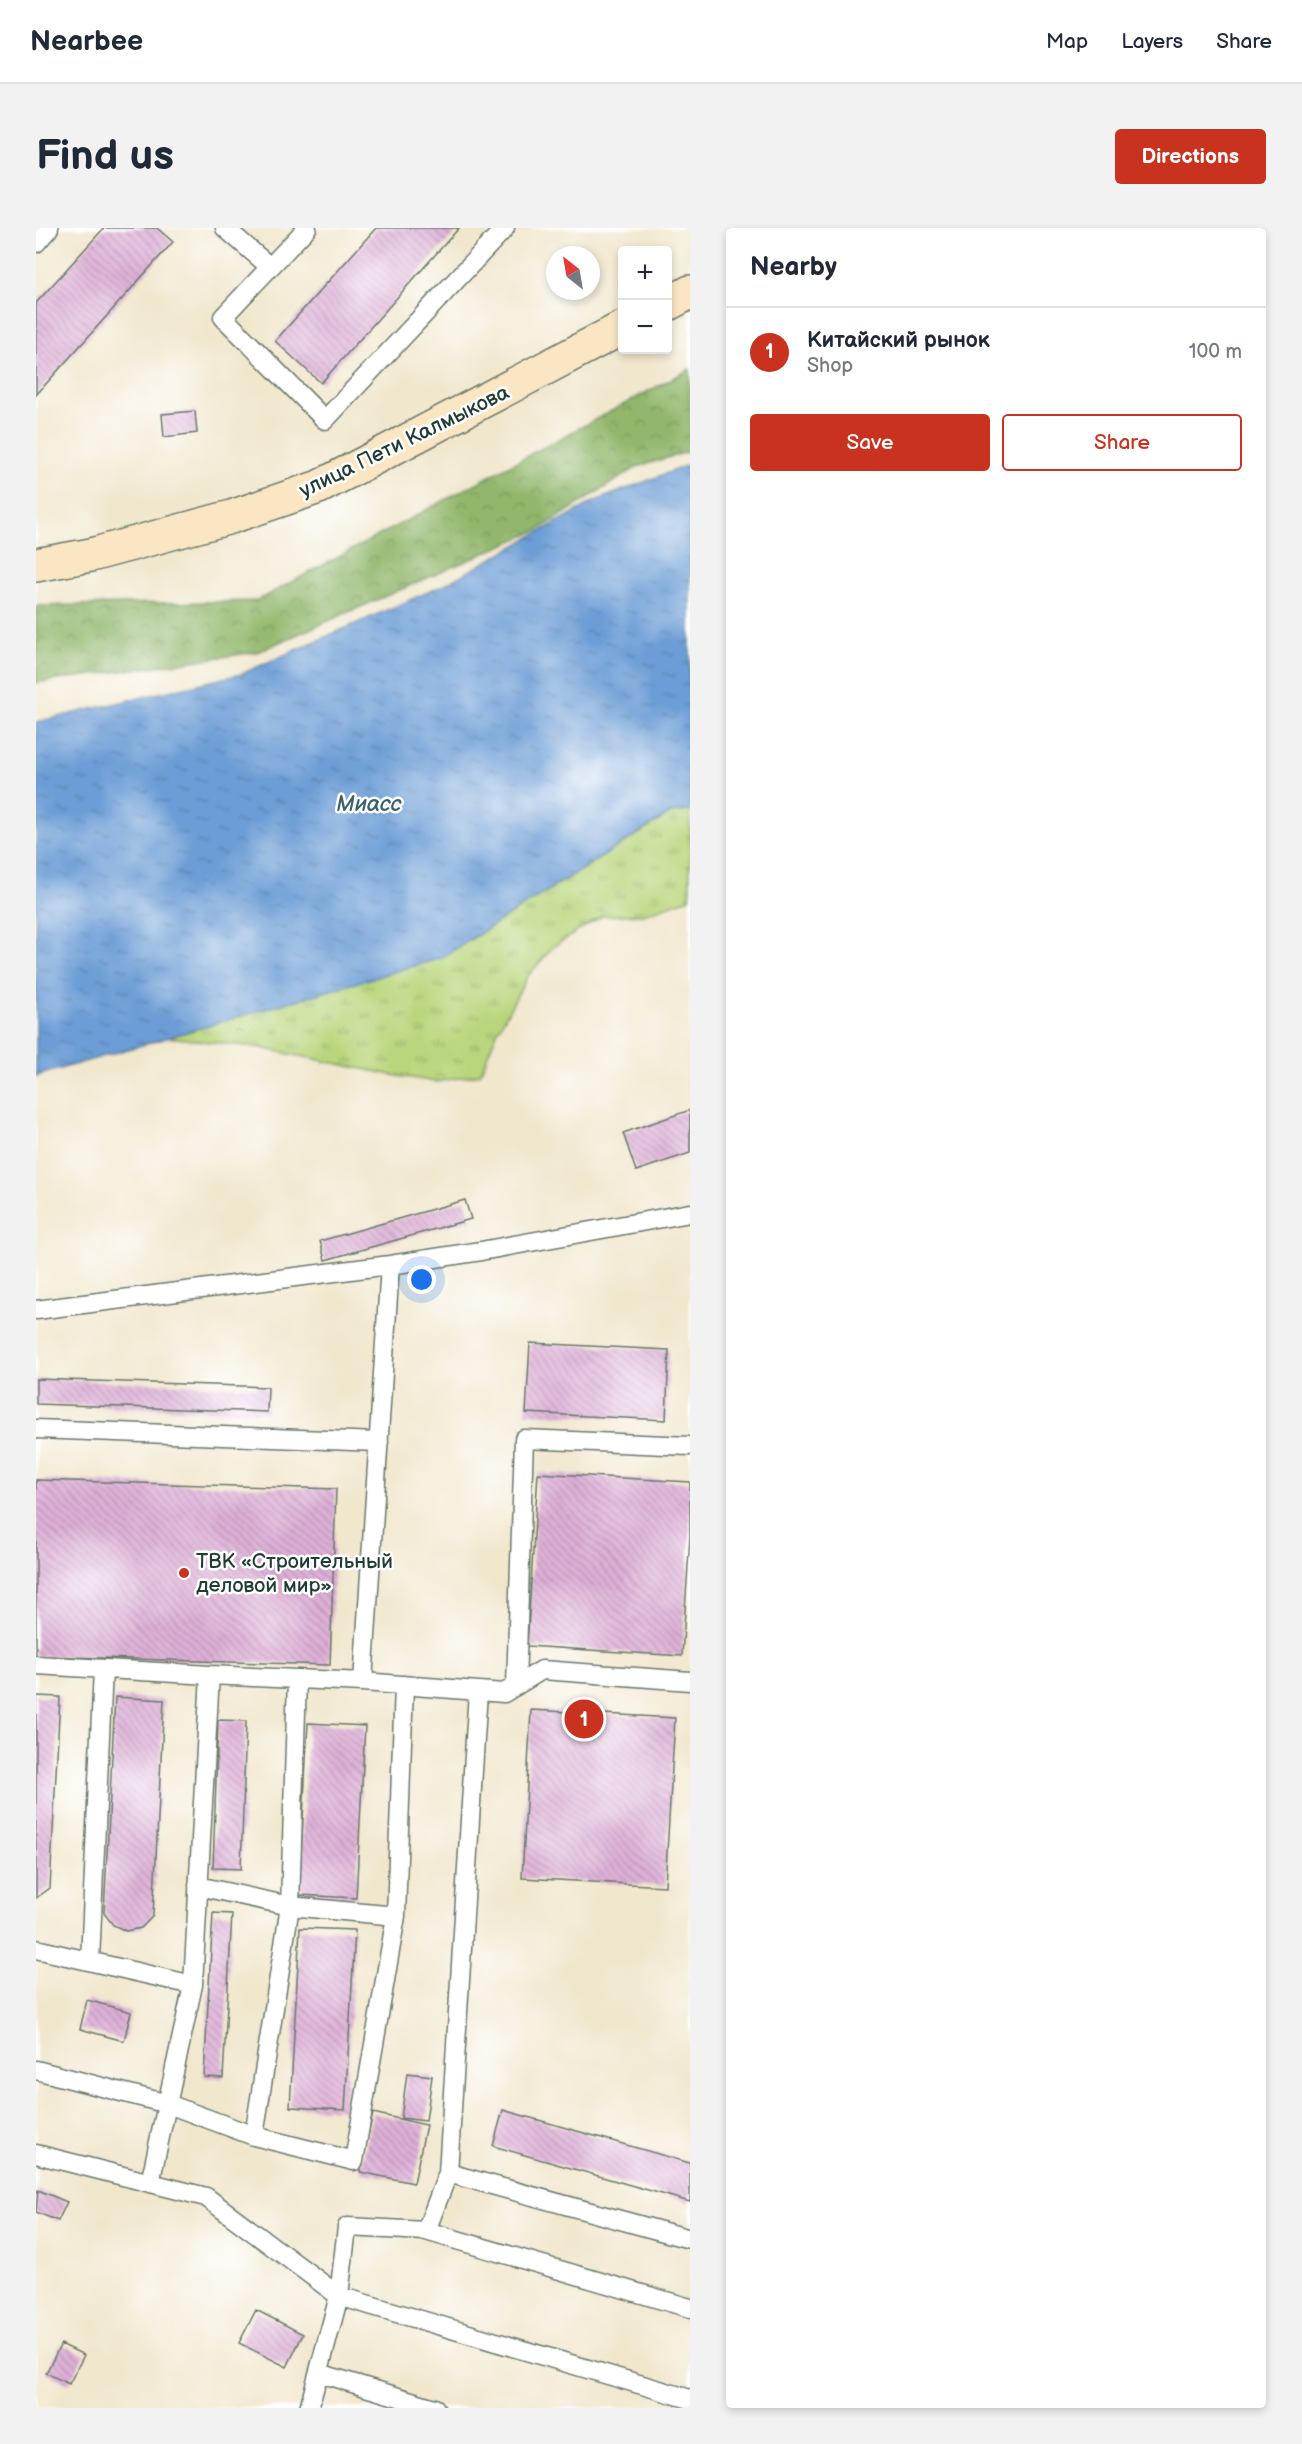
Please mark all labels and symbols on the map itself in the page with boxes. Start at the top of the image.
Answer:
north arrow [546,246,600,300]
street label: улица Пети Калмыкова [295,379,514,503]
water label: Миасс [336,791,402,818]
your location [407,1265,436,1294]
place label: ТВК «Строительный деловой мир» [196,1549,393,1598]
marker: ТВК «Строительный деловой мир» [177,1566,191,1580]
pin: 1 [564,1696,604,1742]

